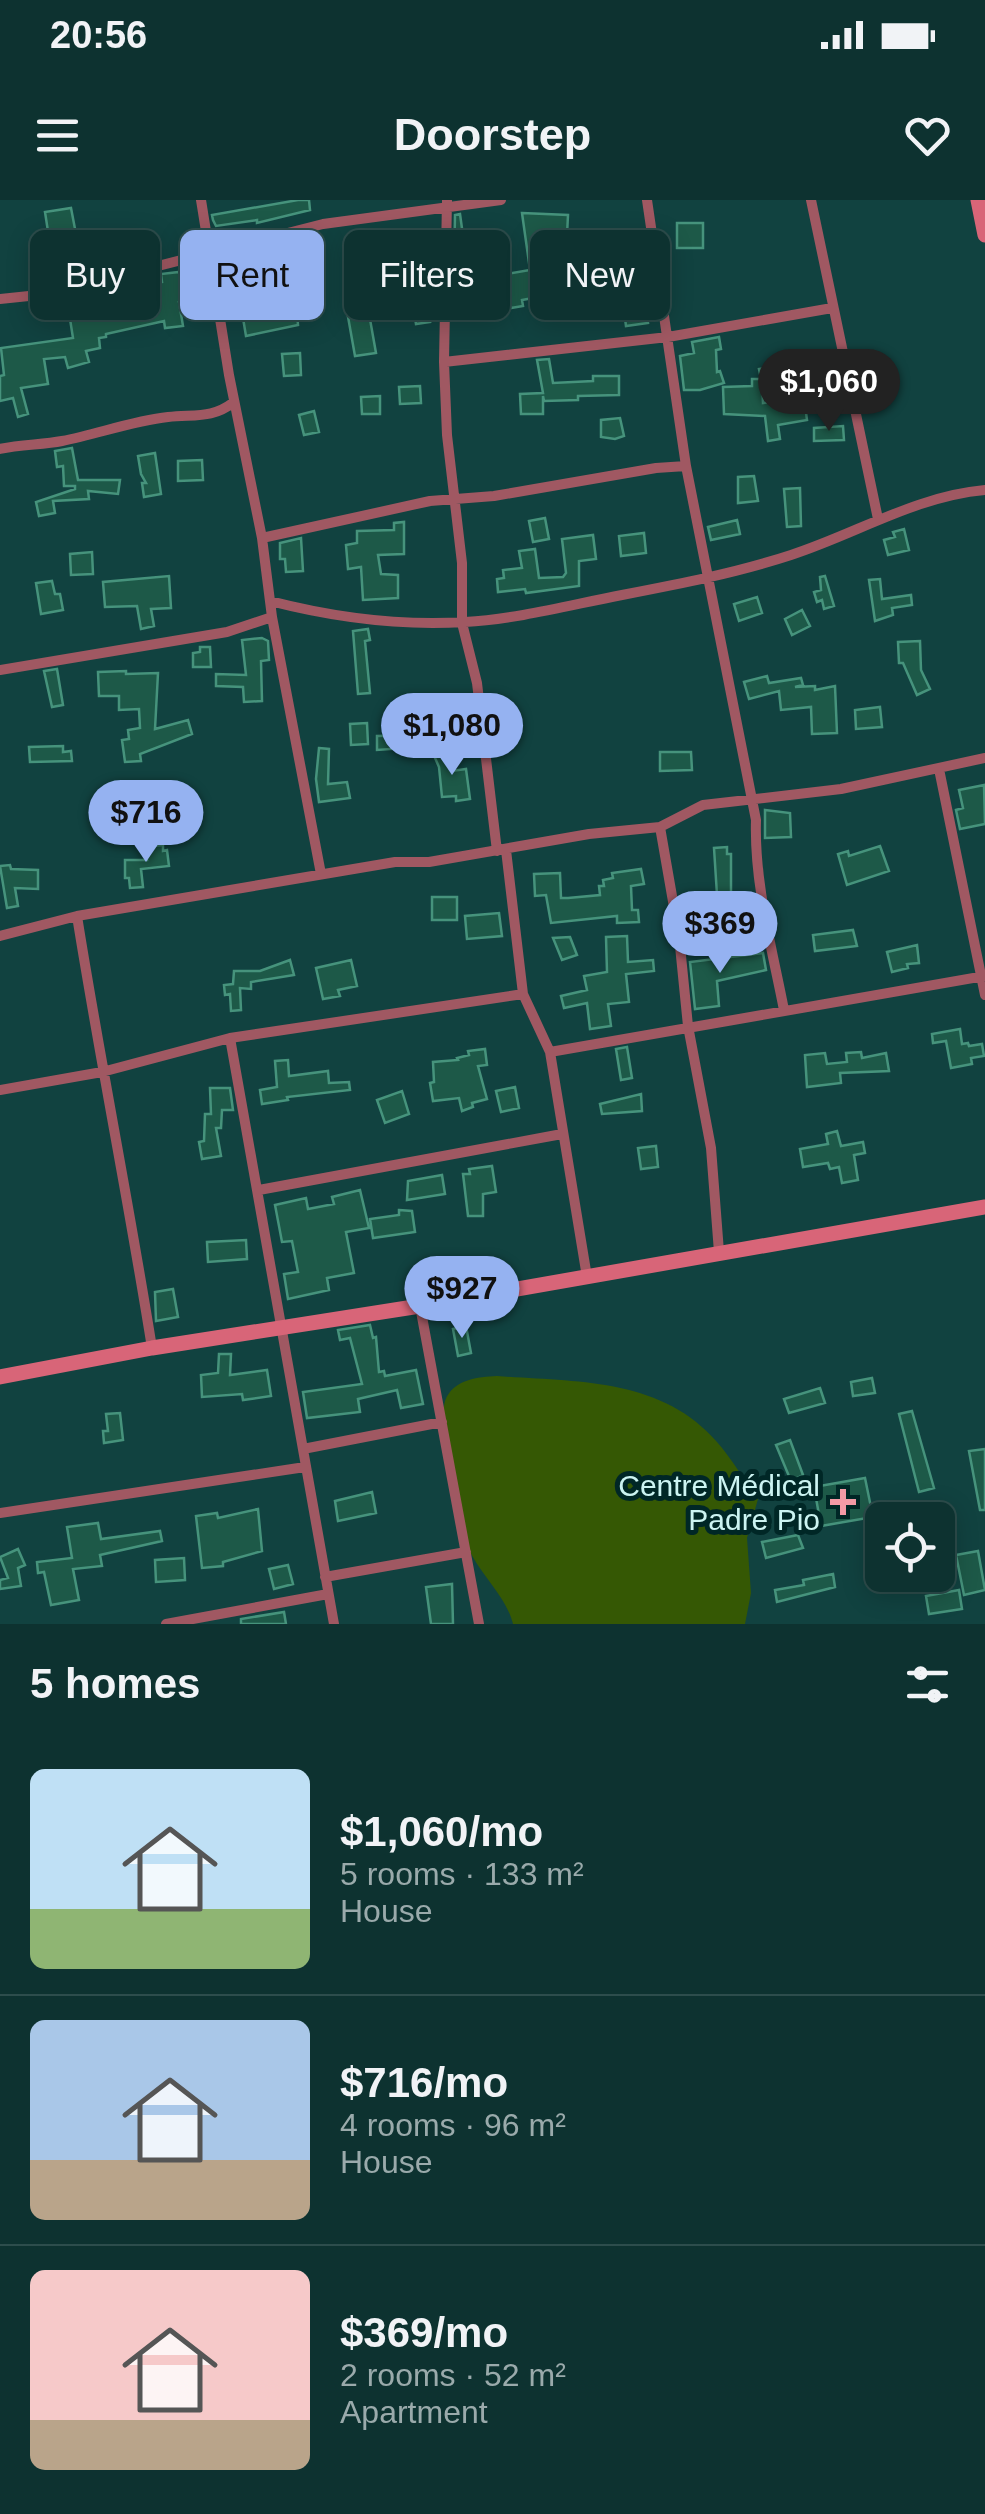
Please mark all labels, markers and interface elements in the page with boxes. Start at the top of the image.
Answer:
text: 20:56 [50,14,147,56]
icon: menu [30,108,85,163]
icon: heart [900,108,955,163]
text: Doorstep [394,109,591,160]
chip: Buy [30,230,160,320]
chip: Rent [180,230,324,320]
chip: Filters [344,230,510,320]
chip: New [530,230,670,320]
pin: $1,060 [748,349,910,434]
text: $1,060 [780,363,878,399]
pin: $1,080 [371,693,533,778]
text: $1,080 [403,707,501,743]
pin: $716 [87,780,205,865]
text: $716 [110,794,182,830]
pin: $369 [661,891,779,976]
text: $369 [684,905,756,941]
pin: $927 [403,1256,521,1341]
text: $927 [426,1270,498,1306]
place label: Centre Médical Padre Pio [618,1469,820,1536]
marker: Centre Médical Padre Pio [830,1489,856,1515]
map controls [865,1502,955,1592]
button: locate [865,1502,955,1592]
icon: filters [900,1657,955,1712]
text: 5 homes [30,1660,200,1707]
text: $1,060/mo [340,1808,543,1855]
icon: home [110,1809,230,1929]
text: 5 rooms · 133 m² [340,1856,584,1892]
text: House [340,1893,433,1929]
text: $716/mo [340,2059,508,2106]
icon: home [110,2060,230,2180]
text: 4 rooms · 96 m² [340,2107,566,2143]
text: House [340,2144,433,2180]
text: $369/mo [340,2309,508,2356]
icon: home [110,2310,230,2430]
text: 2 rooms · 52 m² [340,2357,566,2393]
text: Apartment [340,2394,488,2430]

